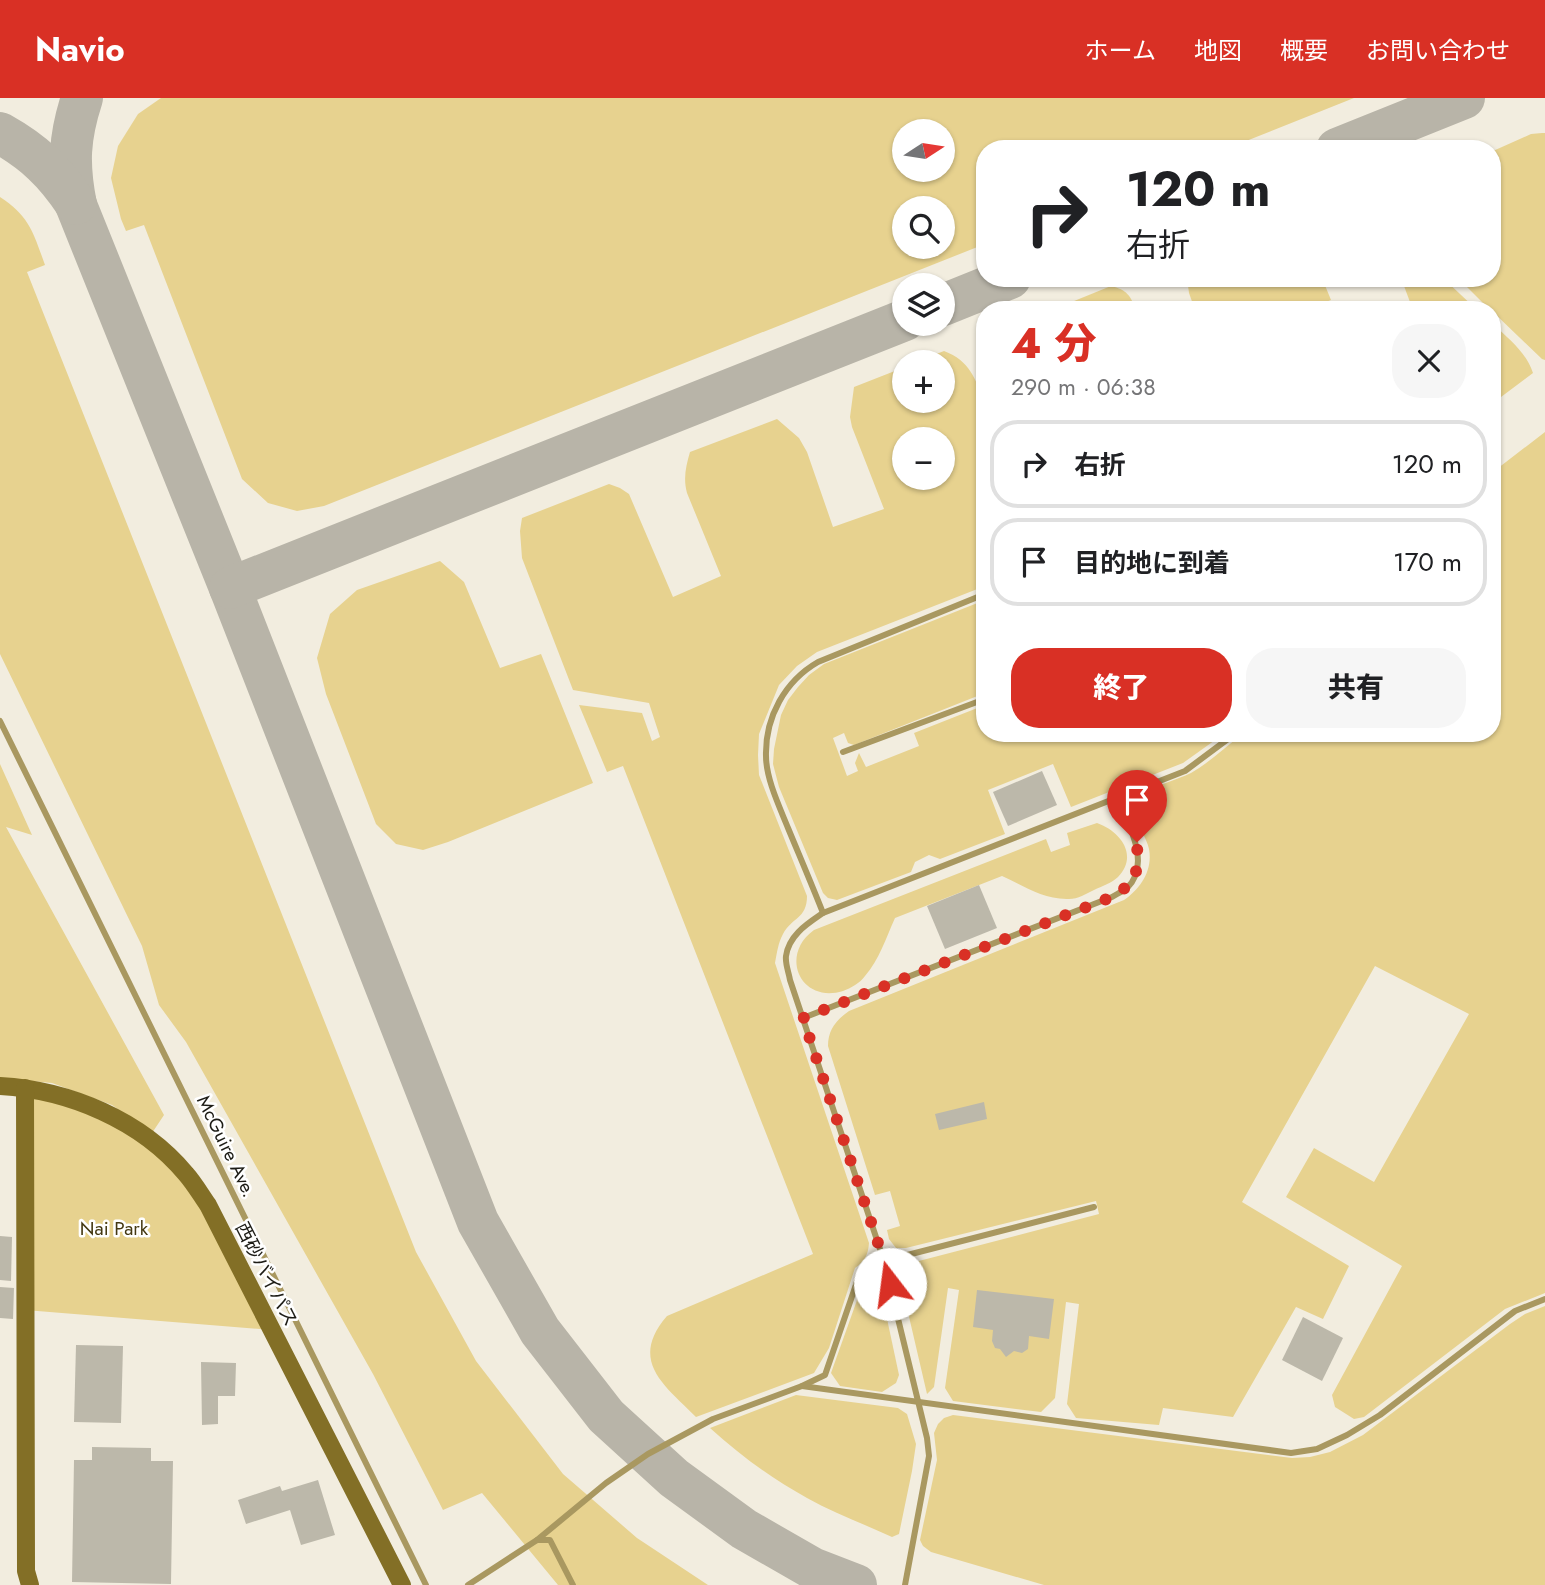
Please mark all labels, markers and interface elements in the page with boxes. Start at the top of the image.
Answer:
text: Navio [35,26,125,73]
text: ホーム [1085,33,1156,68]
text: 地図 [1194,33,1242,68]
text: 概要 [1280,33,1328,68]
text: お問い合わせ [1366,33,1510,68]
north arrow [892,119,956,182]
map controls [892,119,955,490]
text: 120 m [1126,154,1270,224]
icon: right [1011,168,1102,259]
button: search [892,196,955,259]
text: 右折 [1126,222,1190,268]
button: layers [892,273,955,336]
text: 4 分 [1011,313,1096,374]
button: close [1392,324,1466,398]
button: + [892,350,955,413]
text: 290 m · 06:38 [1011,370,1156,404]
button: − [892,427,955,490]
icon: right [1015,445,1053,483]
text: 120 m [1392,445,1462,483]
text: 右折 [1074,446,1126,484]
icon: arrive [1015,543,1053,581]
text: 170 m [1393,543,1462,581]
text: 目的地に到着 [1074,544,1230,582]
button: 終了 [1011,648,1232,728]
button: 共有 [1246,648,1466,728]
pin [1107,770,1167,842]
icon: arrive [1118,781,1156,819]
street label: McGuire Ave. [190,1091,263,1202]
park label: Nai Park [80,1215,149,1242]
street label: 西砂バイパス [229,1217,304,1331]
position arrow [853,1247,927,1321]

